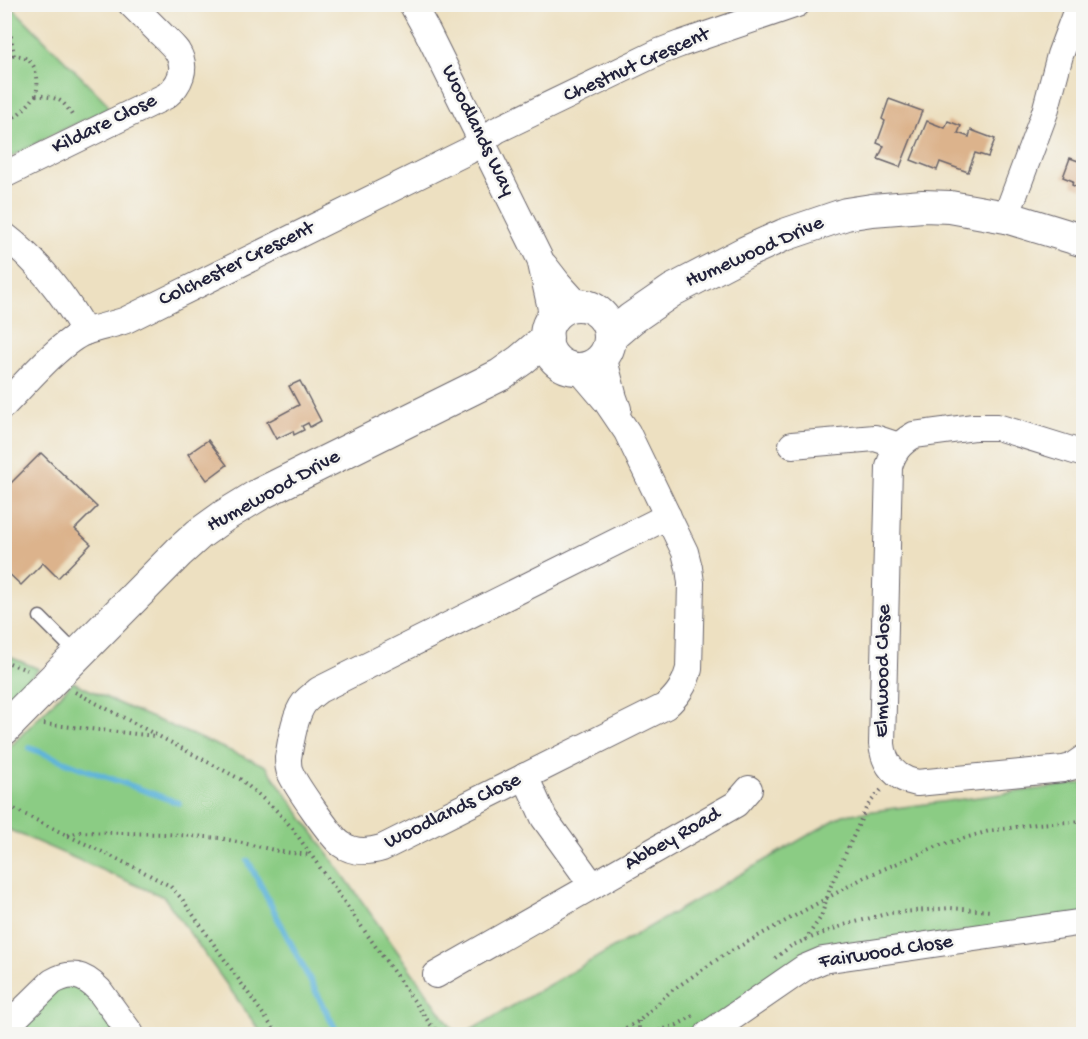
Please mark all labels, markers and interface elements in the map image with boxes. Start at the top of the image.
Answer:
street label: Chestnut Crescent [560,22,716,109]
street label: Woodlands Way [434,61,520,201]
street label: Kildare Close [49,88,162,161]
street label: Humewood Drive [682,211,829,295]
street label: Colchester Crescent [155,216,321,313]
street label: Humewood Drive [203,444,346,539]
street label: Elmwood Close [870,603,898,738]
street label: Woodlands Close [381,768,526,856]
street label: Abbey Road [621,802,727,877]
street label: Fairwood Close [816,930,956,976]

